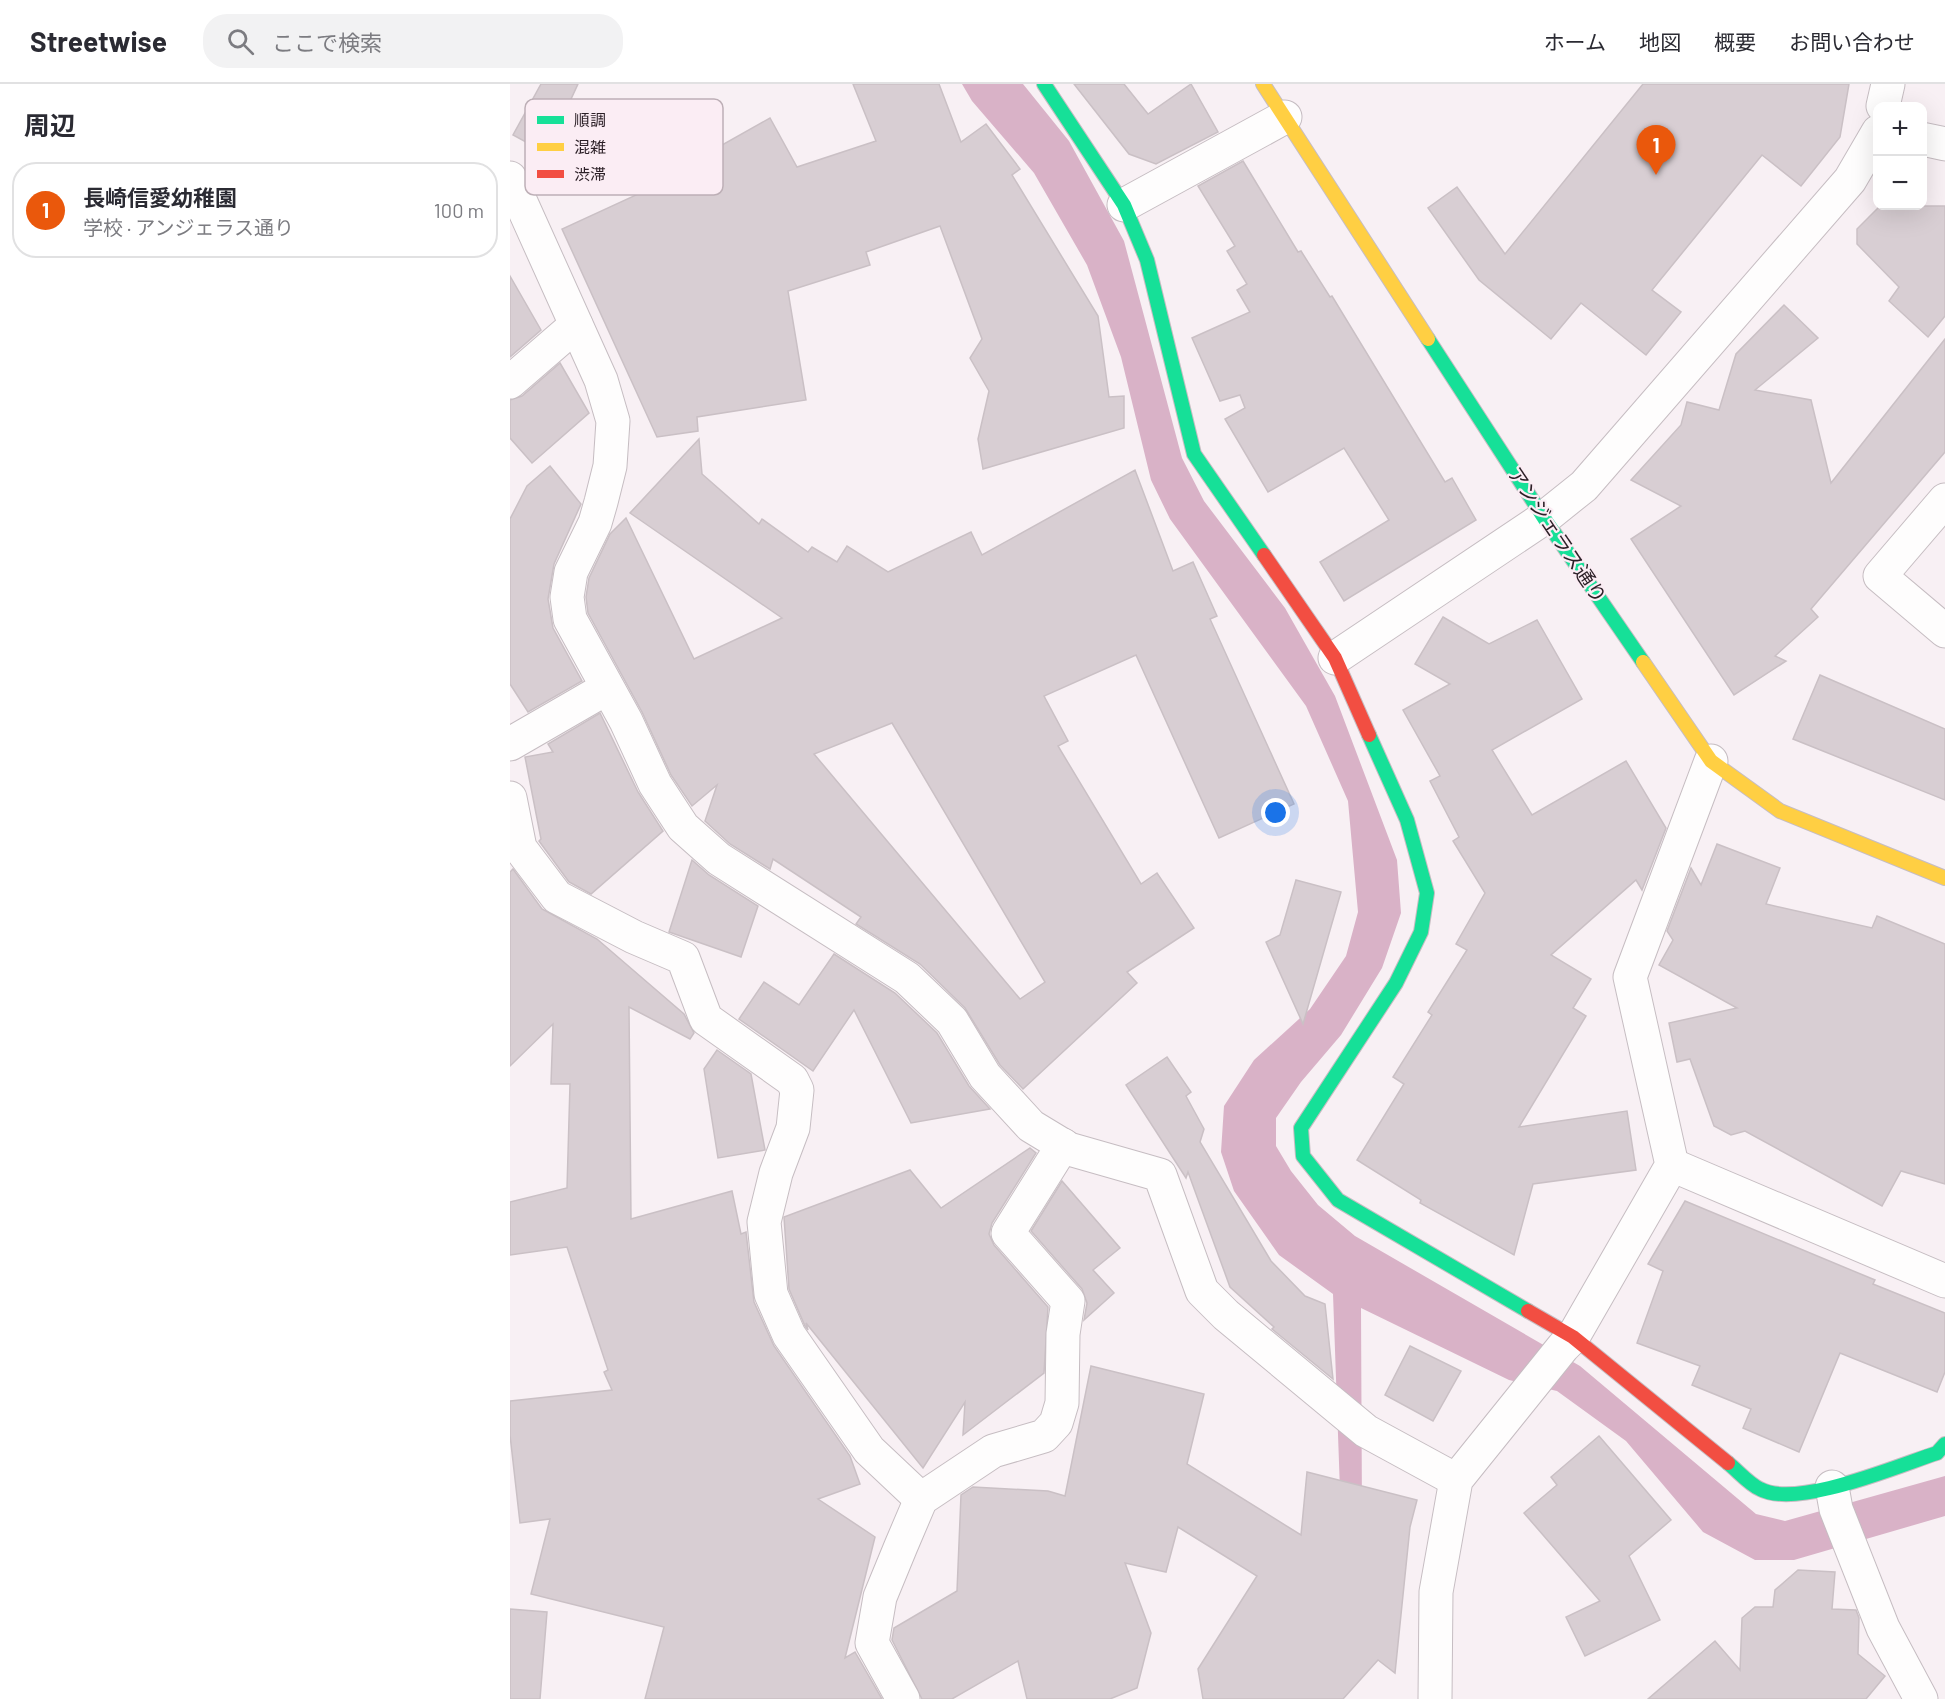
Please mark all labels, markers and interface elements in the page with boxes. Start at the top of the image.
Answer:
search box [203,14,623,68]
text: Streetwise [30,24,167,58]
icon: search [224,25,257,58]
text: ここで検索 [272,29,382,55]
text: ホーム [1544,29,1606,54]
text: 地図 [1639,29,1681,54]
text: 概要 [1714,29,1756,54]
text: お問い合わせ [1789,29,1915,54]
legend [525,99,723,195]
map controls [1873,102,1927,210]
button: + [1873,102,1927,156]
text: 周辺 [24,109,76,140]
text: 順調 [574,110,606,129]
pin: 1 [1636,126,1676,175]
text: 混雑 [574,137,606,156]
button: − [1873,156,1927,210]
text: 渋滞 [574,164,606,183]
text: 長崎信愛幼稚園 [83,184,237,210]
text: 1 [42,198,49,222]
text: 100 m [434,198,484,222]
text: 学校 · アンジェラス通り [83,215,294,239]
street label: アンジェラス通り [1503,462,1612,607]
your location [1261,798,1290,827]

